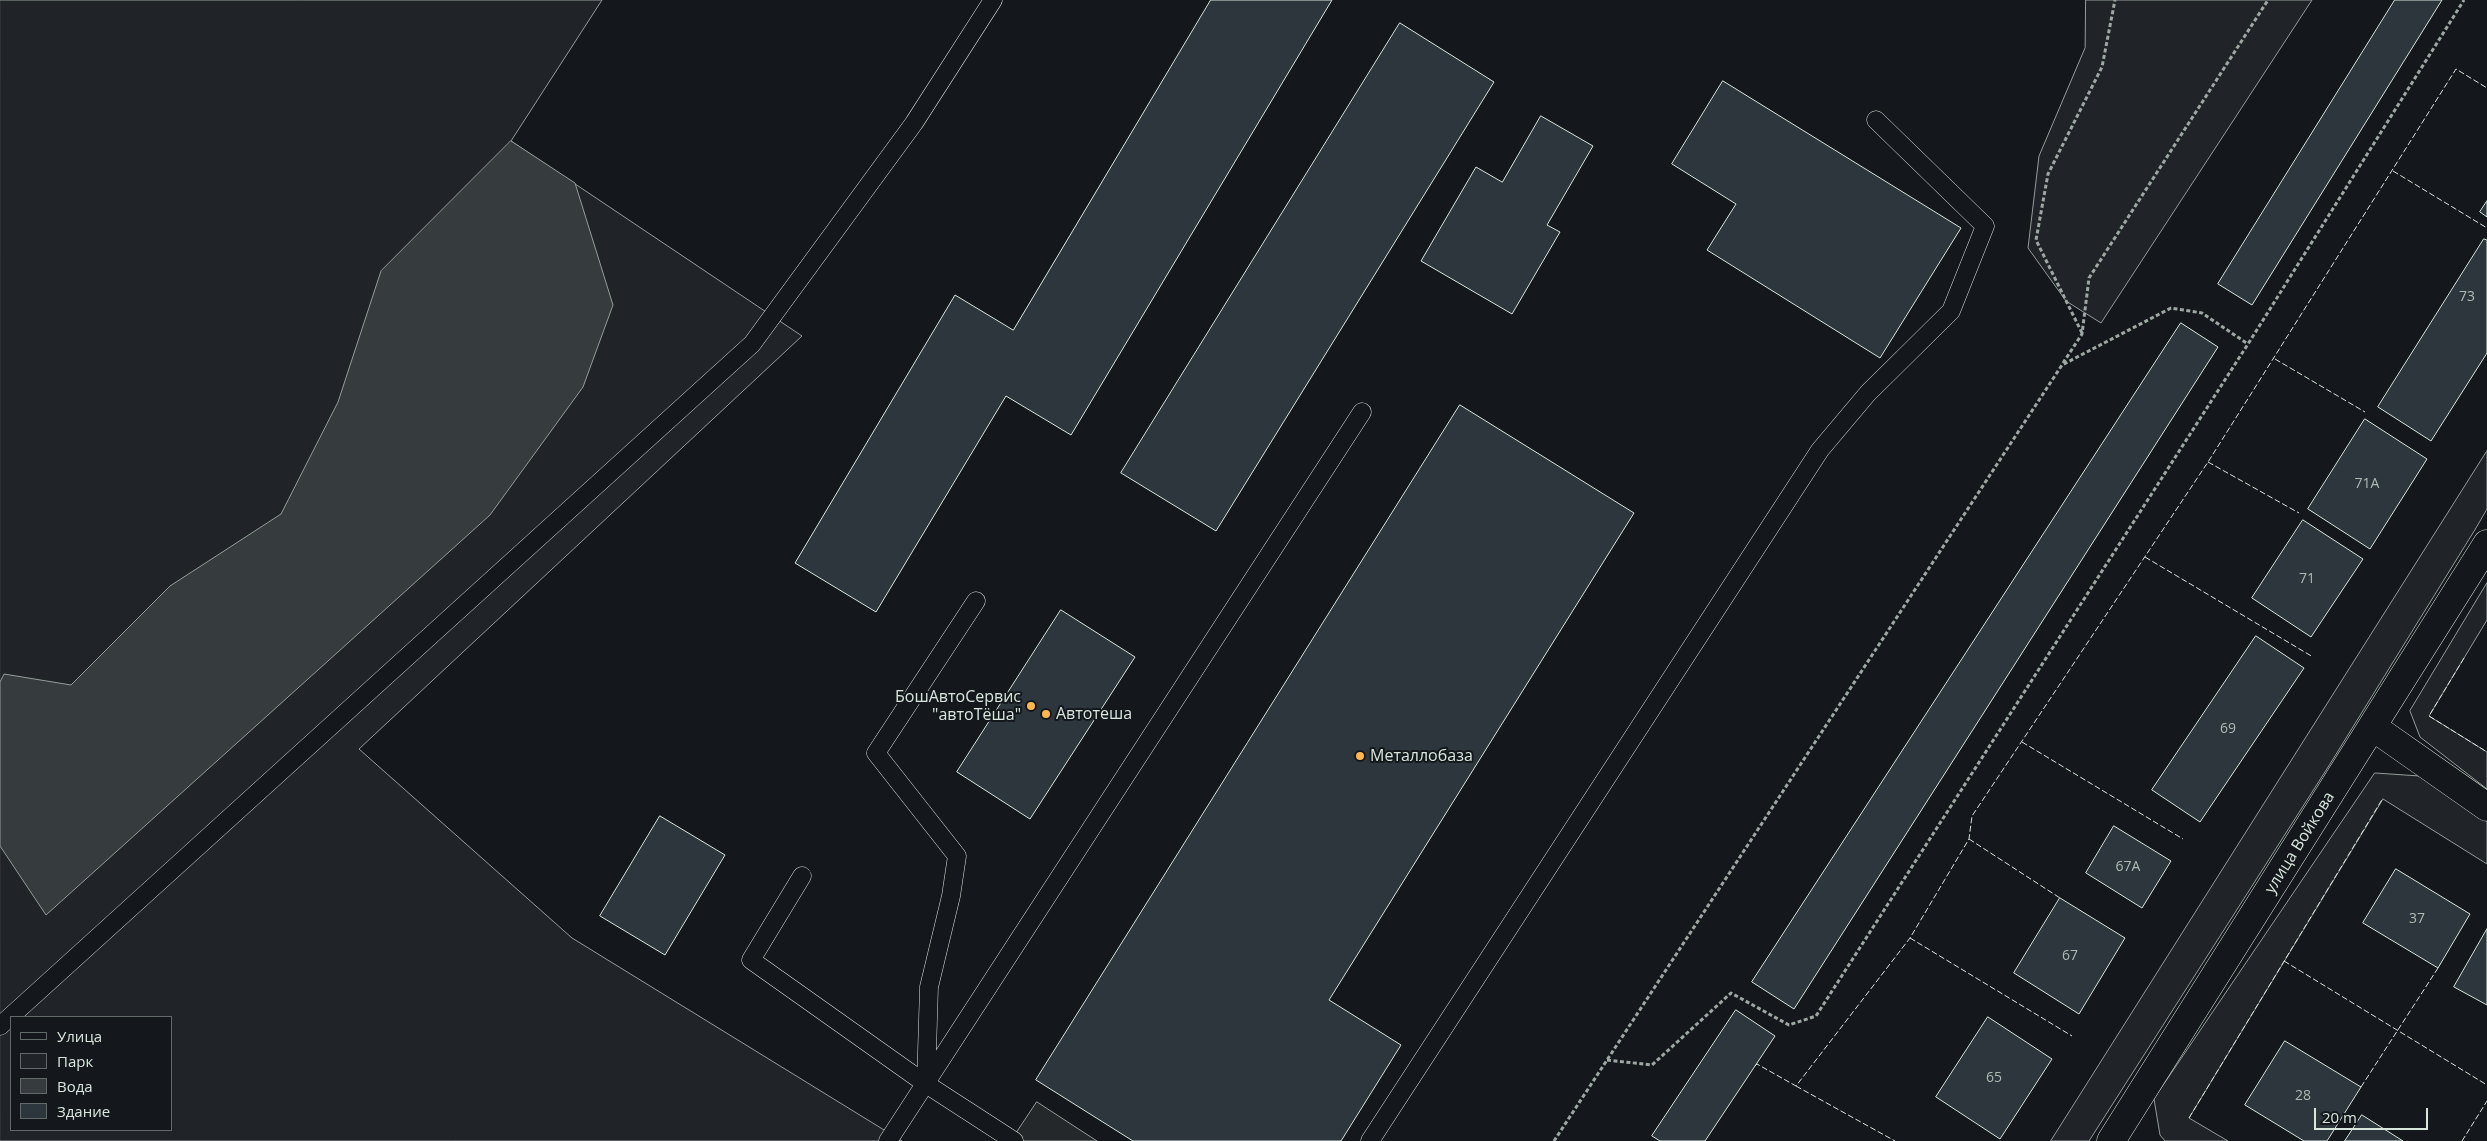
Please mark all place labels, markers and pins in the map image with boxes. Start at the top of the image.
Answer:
place label: БошАвтоСервис "автоТёша" [895,687,1021,725]
marker: БошАвтоСервис "автоТёша" [1025,700,1037,712]
place label: Автотеша [1056,704,1132,724]
marker: Автотеша [1040,708,1052,720]
place label: Металлобаза [1370,746,1473,766]
marker: Металлобаза [1354,750,1366,762]

